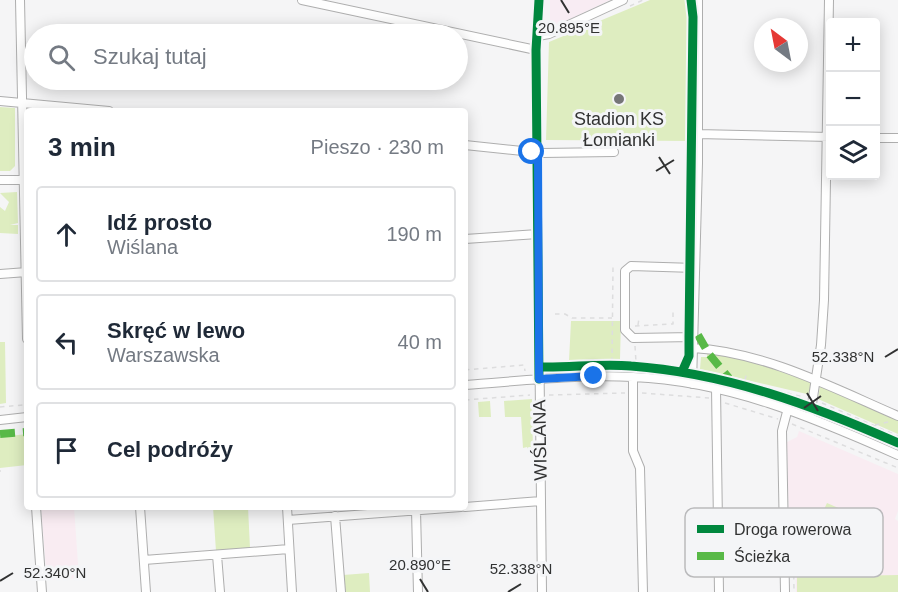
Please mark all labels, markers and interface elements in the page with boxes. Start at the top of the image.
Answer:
north arrow [754,18,808,72]
map controls [826,18,880,180]
button: + [826,18,880,72]
text: 20.895°E [538,19,600,36]
search box [24,24,468,90]
icon: search [45,41,78,74]
text: Szukaj tutaj [93,44,207,69]
button: − [826,72,880,126]
marker: Stadion KS Łomianki [612,92,626,106]
place label: Stadion KS Łomianki [574,109,664,150]
button: layers [826,126,880,180]
text: 3 min [48,132,116,162]
text: Pieszo · 230 m [311,136,444,158]
route start [518,138,544,164]
text: Idź prosto [107,210,212,235]
icon: ahead [50,218,83,251]
text: 190 m [386,223,442,245]
text: Wiślana [107,236,178,258]
text: Skręć w lewo [107,318,245,343]
icon: left [50,326,83,359]
text: 40 m [398,331,442,353]
text: Warszawska [107,344,220,366]
text: 52.338°N [812,348,874,365]
route end [580,362,606,388]
street label: WIŚLANA [528,399,551,481]
icon: arrive [50,434,83,467]
text: Cel podróży [107,437,233,462]
legend [685,508,883,577]
text: Droga rowerowa [734,521,851,538]
text: Ścieżka [734,547,790,565]
text: 20.890°E [389,556,451,573]
text: 52.338°N [490,560,552,577]
text: 52.340°N [24,564,86,581]

